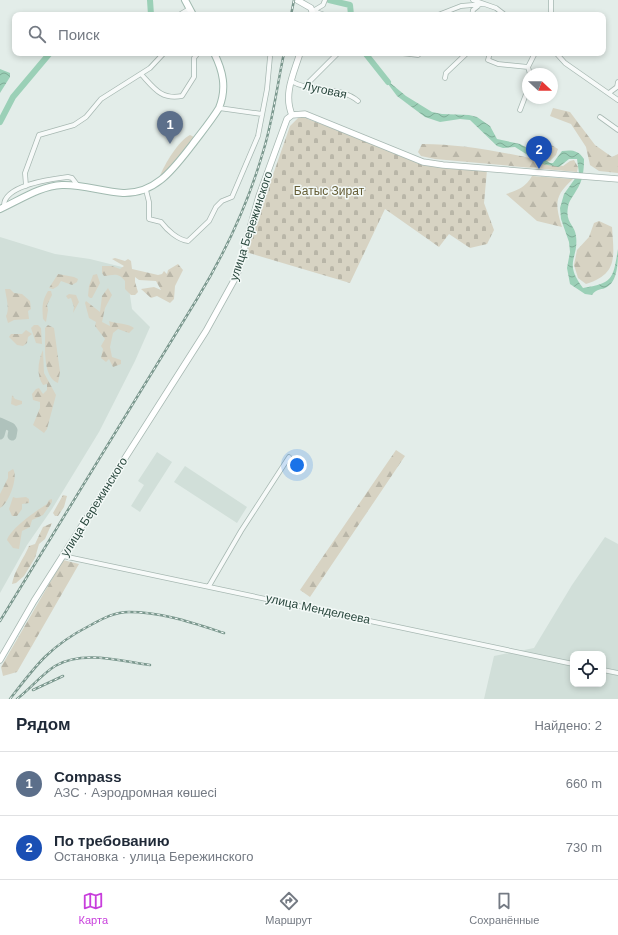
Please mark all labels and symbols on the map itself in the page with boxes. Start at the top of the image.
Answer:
north arrow [522,68,558,104]
street label: Луговая [302,79,348,101]
pin: 1 [157,111,183,144]
pin: 2 [526,136,552,169]
street label: улица Бережинского [227,169,275,283]
park label: Батыс Зират [294,184,365,198]
street label: улица Бережинского [58,455,130,559]
your location [287,455,307,475]
street label: улица Менделеева [265,591,372,627]

